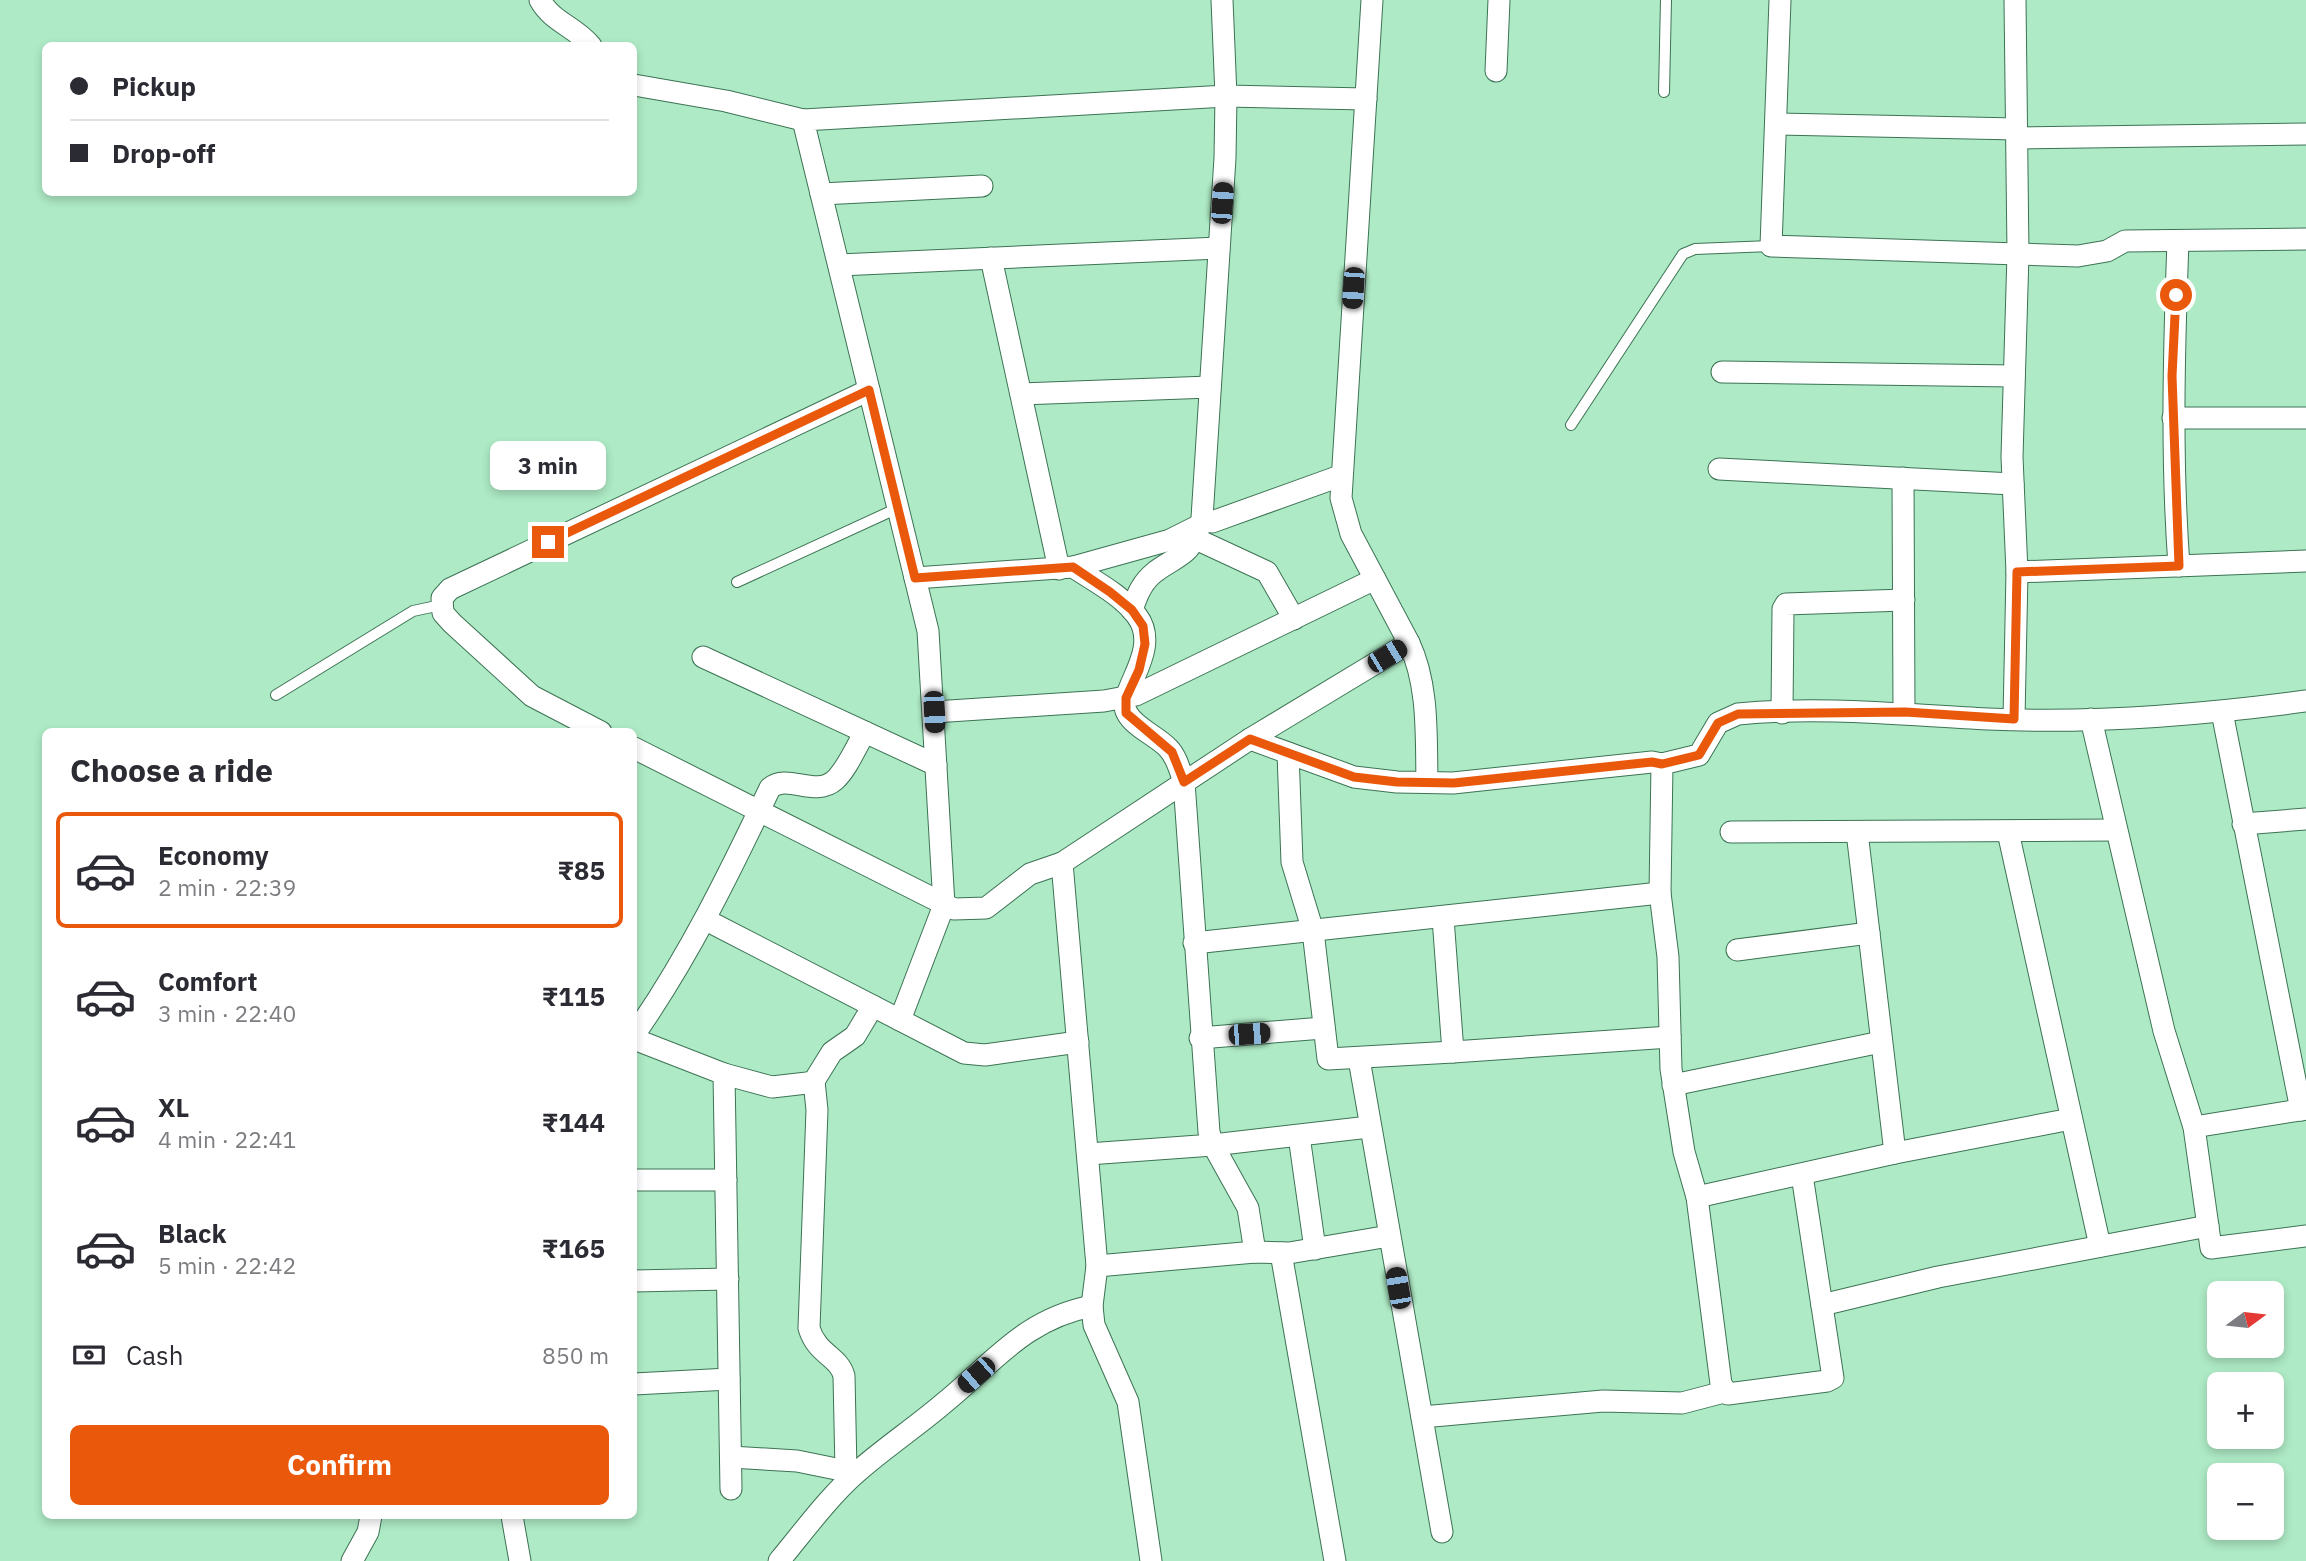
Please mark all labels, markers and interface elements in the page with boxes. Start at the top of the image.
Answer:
text: Pickup [112,69,196,103]
text: Drop-off [112,136,215,170]
car [1211,181,1234,225]
car [1342,266,1365,310]
route start [2160,279,2192,311]
callout: 3 min [490,440,606,490]
text: 3 min [518,450,578,480]
route end [532,526,564,558]
car [1364,636,1411,676]
car [923,690,946,734]
text: Choose a ride [70,749,273,791]
text: Economy [158,838,269,872]
icon: car [74,839,137,902]
text: ₹85 [557,853,605,887]
text: 2 min · 22:39 [158,872,296,902]
text: Comfort [158,964,257,998]
icon: car [74,965,137,1028]
text: ₹115 [542,979,605,1013]
text: 3 min · 22:40 [158,998,296,1028]
car [1228,1022,1271,1046]
text: XL [158,1090,189,1124]
icon: car [74,1091,137,1154]
text: ₹144 [542,1105,605,1139]
text: 4 min · 22:41 [158,1124,296,1154]
text: Black [158,1216,226,1250]
icon: car [74,1217,137,1280]
text: ₹165 [542,1231,605,1265]
text: 5 min · 22:42 [158,1250,296,1280]
car [1385,1265,1412,1311]
north arrow [2207,1281,2284,1358]
map controls [2207,1281,2284,1540]
icon: cash [70,1336,108,1374]
text: Cash [126,1338,183,1372]
text: 850 m [542,1340,609,1370]
car [954,1353,999,1397]
button: + [2207,1372,2284,1449]
button: Confirm [70,1425,609,1505]
button: − [2207,1463,2284,1540]

